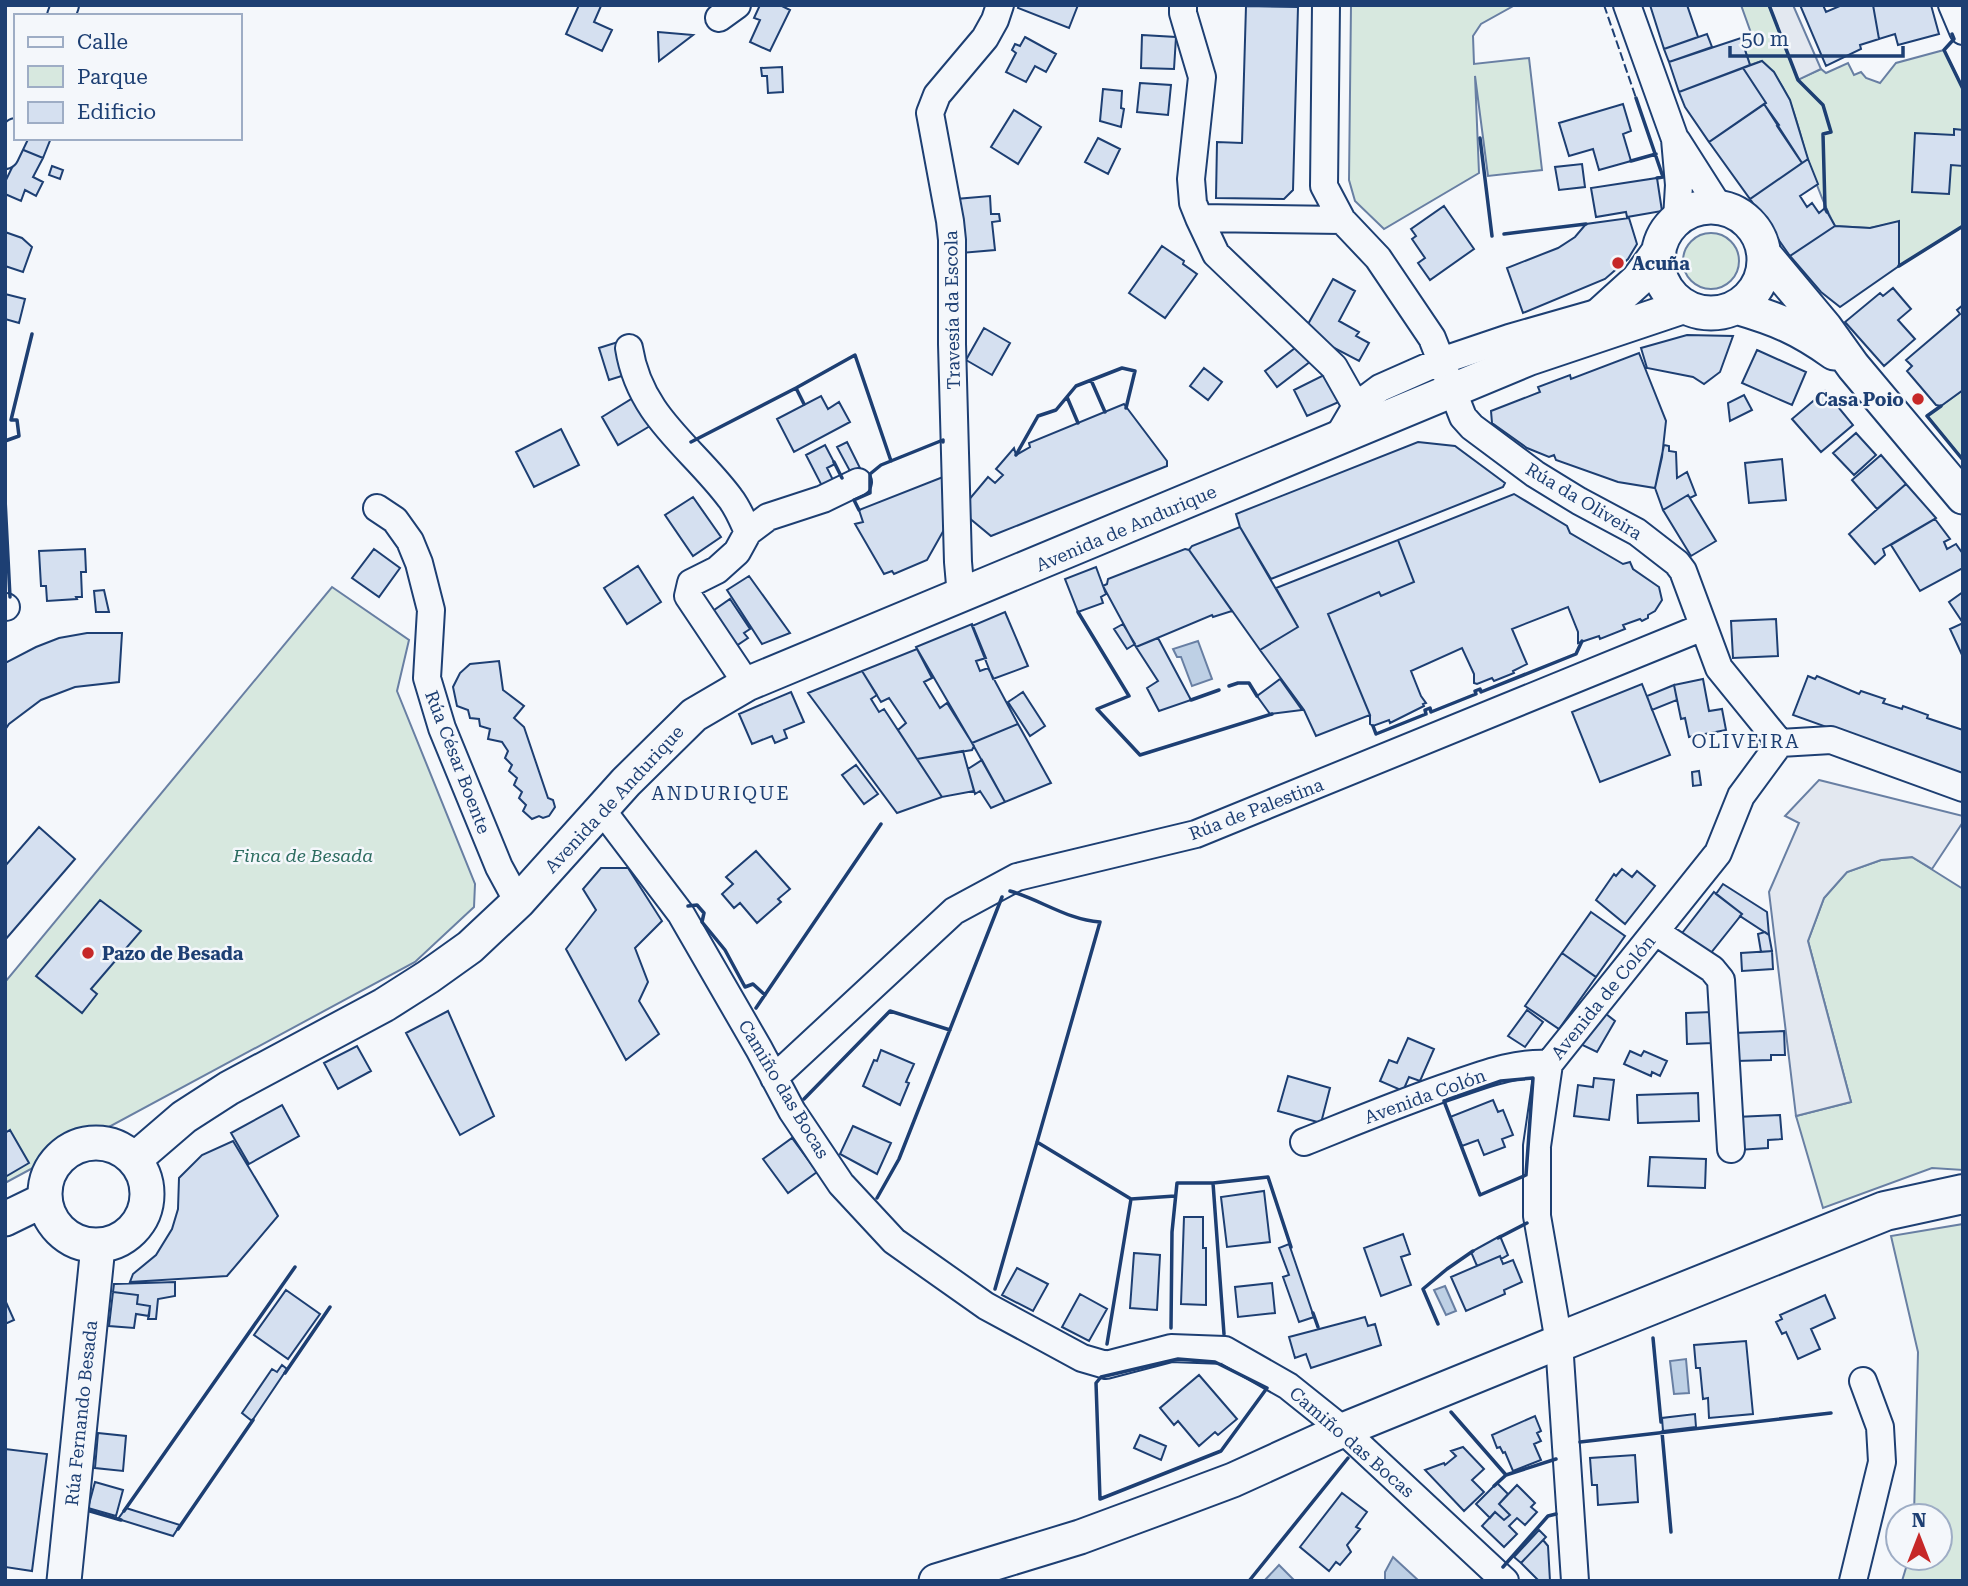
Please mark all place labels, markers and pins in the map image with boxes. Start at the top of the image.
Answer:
place label: Acuña [1632,253,1690,274]
marker: Acuña [1610,255,1626,271]
place label: Casa Poio [1815,389,1904,410]
marker: Casa Poio [1910,391,1926,407]
place label: Pazo de Besada [102,943,244,964]
marker: Pazo de Besada [80,945,96,961]

